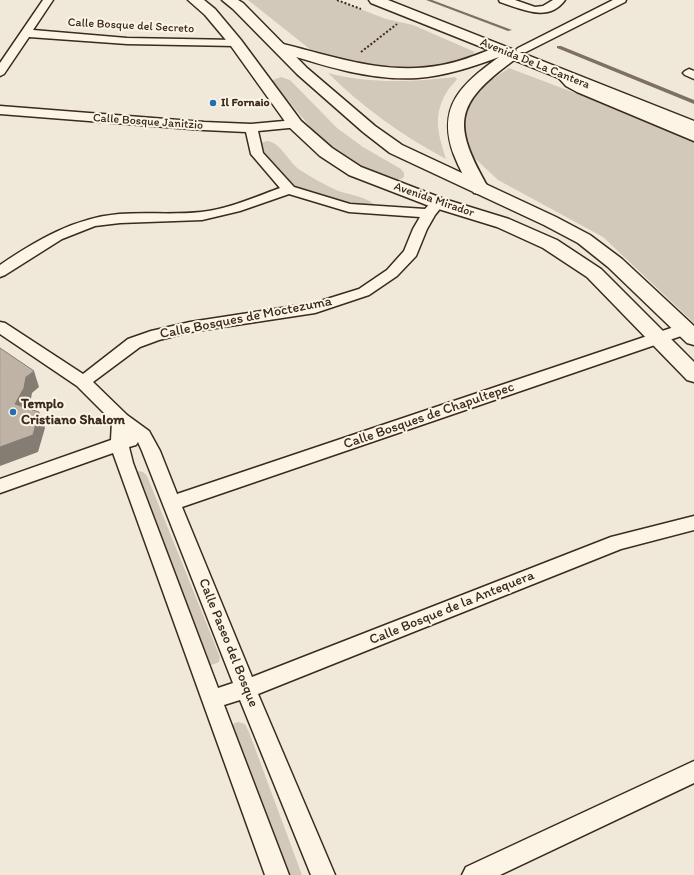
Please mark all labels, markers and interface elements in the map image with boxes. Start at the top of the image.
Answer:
street label: Calle Bosque del Secreto [67,15,195,37]
street label: Avenida De La Cantera [478,35,592,93]
place label: Il Fornaio [221,96,270,110]
marker: Il Fornaio [208,98,218,108]
street label: Calle Bosque Janitzio [92,111,204,133]
street label: Avenida Mirador [392,179,476,221]
street label: Calle Bosques de Moctezuma [159,293,333,343]
street label: Calle Bosques de Chapultepec [341,379,517,453]
place label: Templo Cristiano Shalom [21,396,125,428]
marker: Templo Cristiano Shalom [8,407,18,417]
street label: Calle Bosque de la Antequera [367,567,537,649]
street label: Calle Paseo del Bosque [194,576,262,710]

